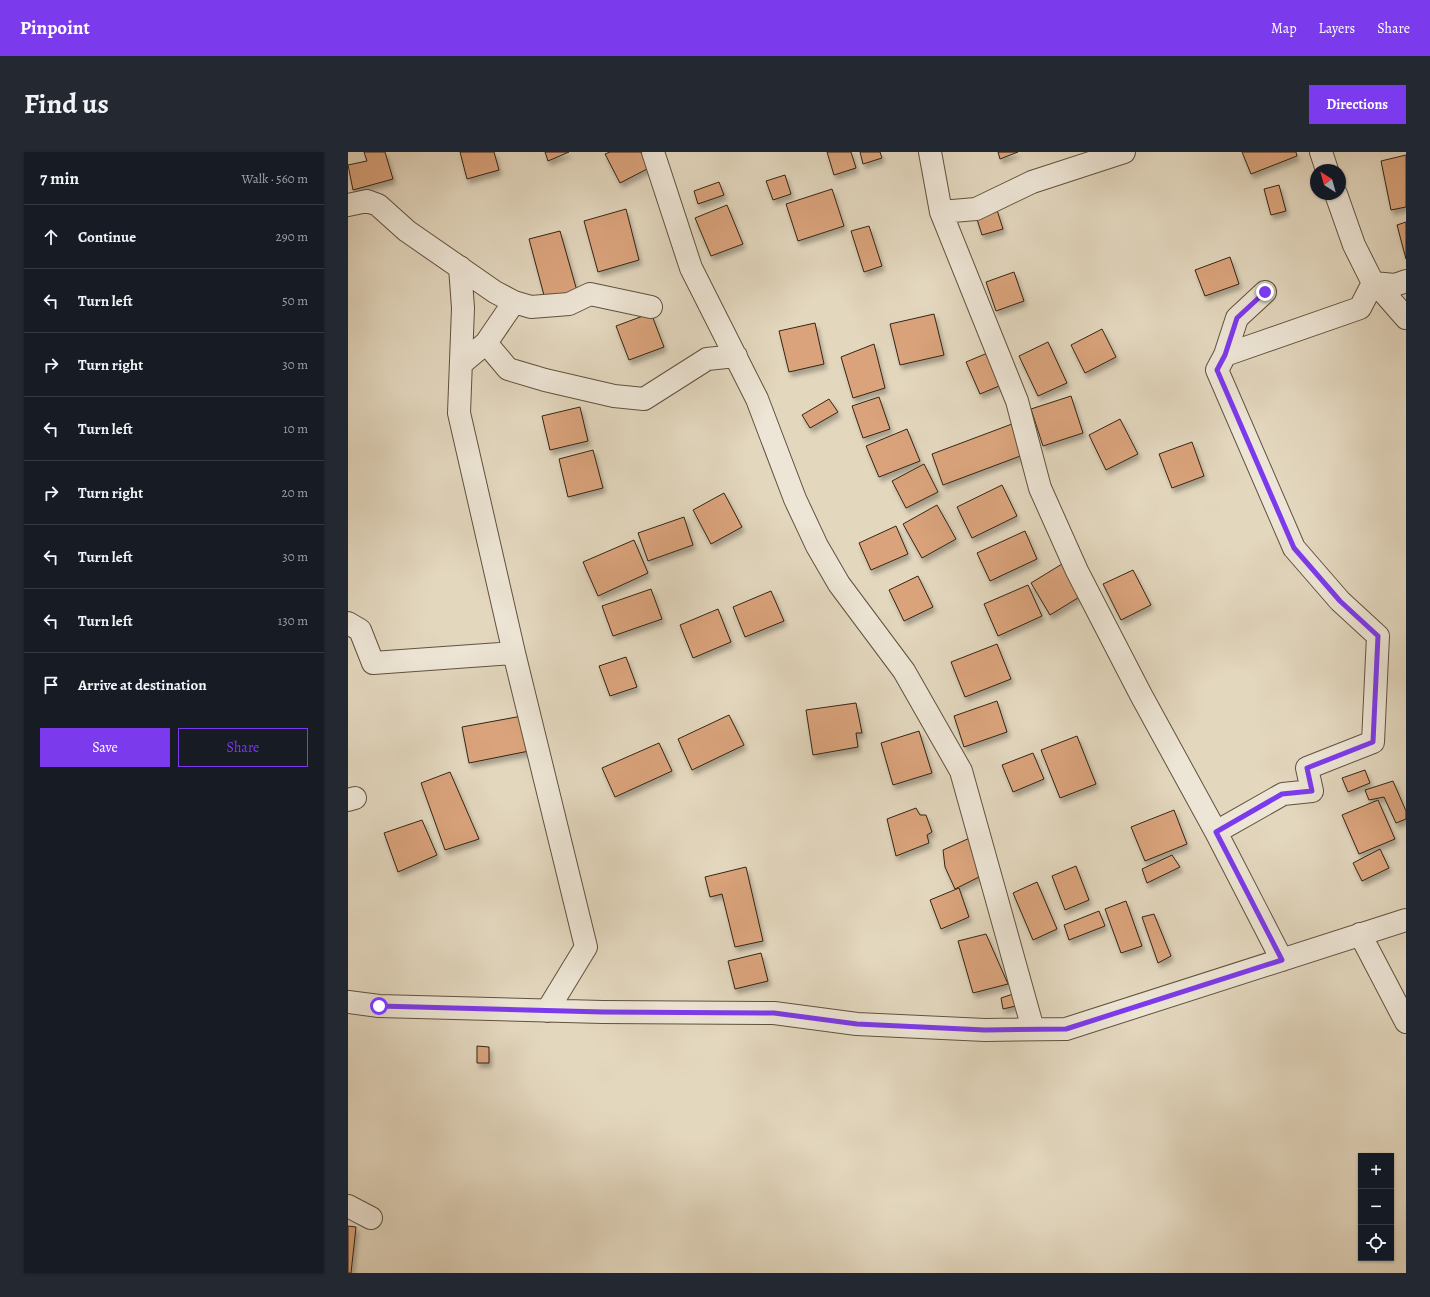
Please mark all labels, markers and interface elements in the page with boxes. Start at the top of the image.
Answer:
text: Pinpoint [20,15,90,41]
text: Map [1271,19,1297,38]
text: Layers [1319,19,1355,38]
text: Share [1377,19,1410,38]
text: Find us [24,85,109,123]
button: Directions [1309,85,1406,124]
north arrow [1310,164,1346,200]
text: 7 min [40,167,79,190]
text: Walk · 560 m [242,170,308,187]
icon: ahead [40,226,62,248]
text: Continue [78,227,136,247]
text: 290 m [276,228,308,245]
route end [1256,283,1274,301]
icon: left [40,290,62,312]
text: Turn left [78,291,133,311]
text: 50 m [282,292,308,309]
icon: right [40,354,62,376]
text: Turn right [78,355,143,375]
text: 30 m [282,356,308,373]
icon: left [40,418,62,440]
text: Turn left [78,419,133,439]
text: 10 m [283,420,308,437]
icon: right [40,482,62,504]
text: Turn right [78,483,143,503]
text: 20 m [282,484,308,501]
icon: left [40,546,62,568]
text: Turn left [78,547,133,567]
text: 30 m [282,548,308,565]
icon: left [40,610,62,632]
text: Turn left [78,611,133,631]
text: 130 m [278,612,308,629]
icon: arrive [40,674,62,696]
text: Arrive at destination [78,675,207,695]
button: Save [40,728,170,767]
button: Share [178,728,308,767]
route start [370,997,388,1015]
map controls [1358,1153,1394,1261]
button: + [1358,1153,1394,1189]
button: − [1358,1189,1394,1225]
button: locate [1358,1225,1394,1261]

